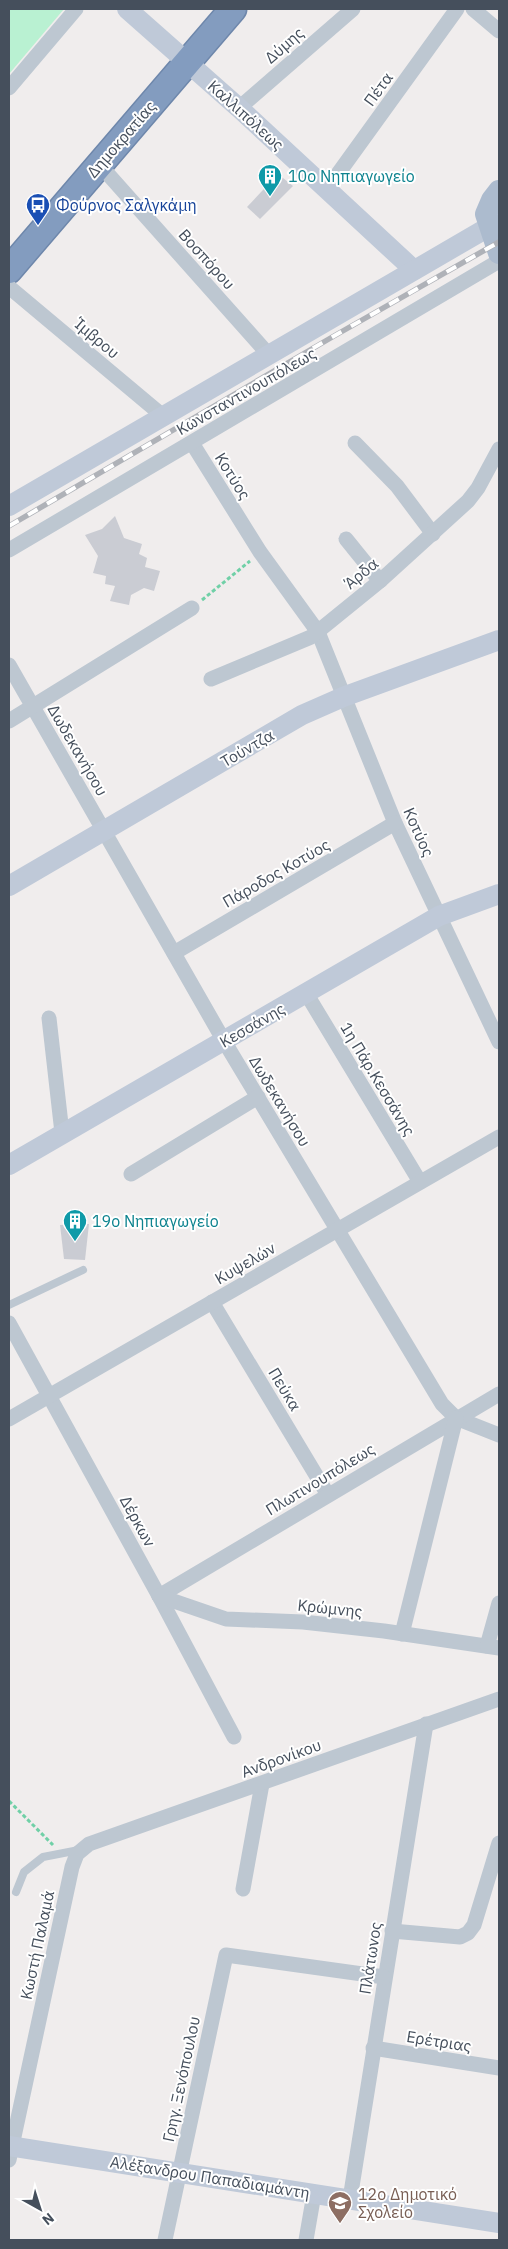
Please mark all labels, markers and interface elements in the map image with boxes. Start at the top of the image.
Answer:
street label: Δύμης [260,22,308,67]
street label: Πέτα [359,68,397,110]
street label: Καλλιπόλεως [204,76,288,155]
street label: Δημοκρατίας [82,96,160,182]
building icon: 10ο Νηπιαγωγείο [257,163,283,197]
place label: 10ο Νηπιαγωγείο [288,166,415,186]
bus stop icon: Φούρνος Σαλγκάμη [25,192,51,226]
place label: Φούρνος Σαλγκάμη [56,195,197,215]
street label: Βοσπόρου [175,225,239,293]
street label: Ίμβρου [70,313,124,363]
street label: Κωνσταντινουπόλεως [172,343,320,439]
street label: Κοτύος [211,449,255,504]
street label: Άρδα [340,553,382,593]
street label: Δωδεκανήσου [44,701,112,799]
street label: Τούντζα [217,725,277,771]
street label: Κοτύος [399,804,439,860]
street label: Πάροδος Κοτύος [219,834,333,912]
street label: Κεσσάνης [216,998,288,1052]
street label: 1η Πάρ.Κεσσάνης [336,1019,420,1140]
street label: Δωδεκανήσου [245,1052,315,1150]
building icon: 19ο Νηπιαγωγείο [62,1208,88,1242]
place label: 19ο Νηπιαγωγείο [92,1211,219,1231]
street label: Κυψελών [211,1238,279,1288]
street label: Πεύκα [264,1364,306,1414]
street label: Πλωτινουπόλεως [262,1438,378,1519]
street label: Δέρκων [116,1492,160,1550]
street label: Κρώμνης [297,1595,364,1621]
street label: Ανδρονίκου [238,1734,324,1782]
street label: Κωστή Παλαμά [16,1889,58,2001]
street label: Πλάτωνος [354,1920,386,1996]
street label: Γρηγ. Ξενόπουλου [158,2014,204,2144]
street label: Ερέτριας [405,2026,473,2056]
street label: Αλέξανδρου Παπαδιαμάντη [109,2151,311,2203]
north arrow [15,2184,65,2234]
place label: 12ο Δημοτικό Σχολείο [358,2184,457,2222]
school or university icon: 12ο Δημοτικό Σχολείο [327,2190,353,2224]
text: N [39,2209,58,2229]

